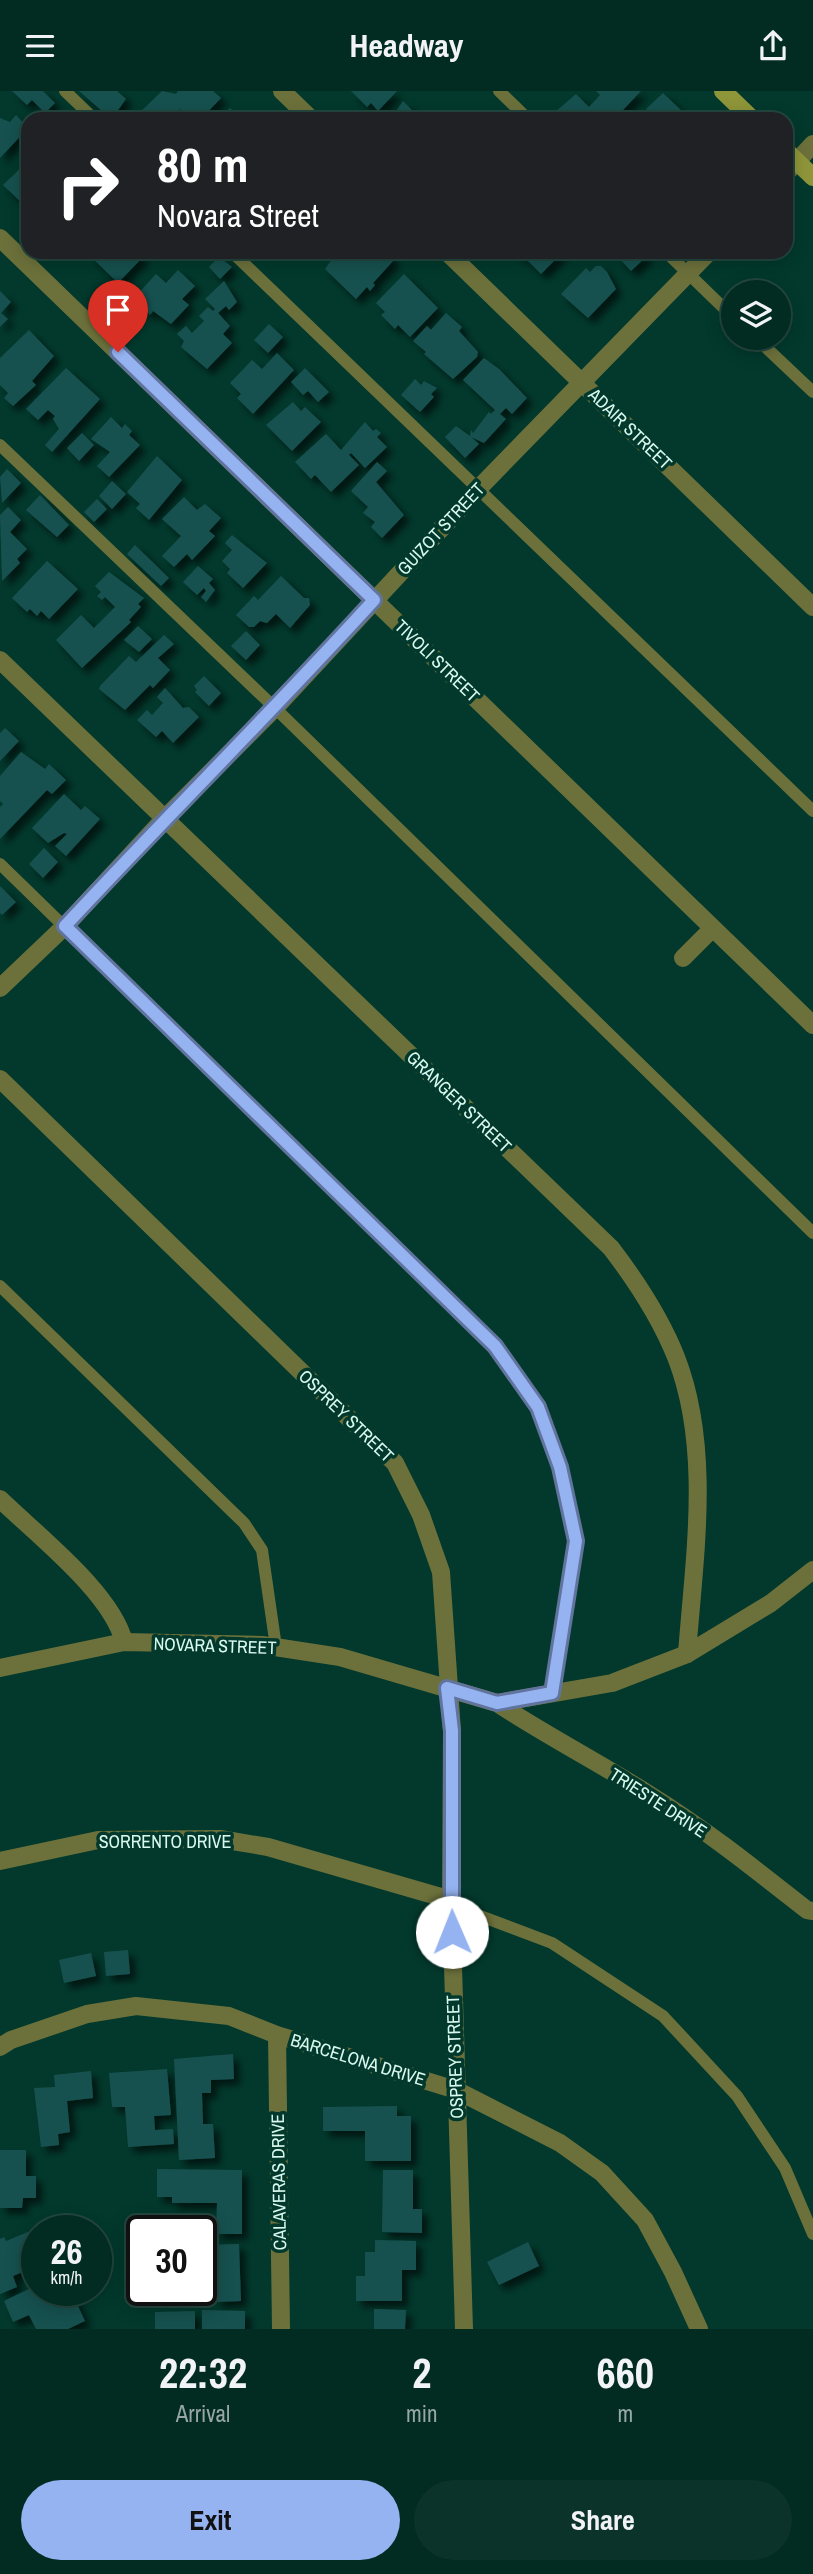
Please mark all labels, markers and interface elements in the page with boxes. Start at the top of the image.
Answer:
text: Headway [350,24,463,67]
icon: menu [21,27,59,65]
icon: share [754,27,792,65]
text: 80 m [157,131,249,197]
icon: right [42,140,133,231]
text: Novara Street [157,194,319,237]
pin [88,280,148,352]
map controls [721,280,791,350]
button: layers [721,280,791,350]
icon: arrive [99,291,137,329]
street label: ADAIR STREET [582,382,678,475]
street label: GUIZOT STREET [391,477,490,580]
street label: TIVOLI STREET [389,614,485,708]
street label: GRANGER STREET [401,1045,517,1158]
street label: OSPREY STREET [293,1364,399,1468]
street label: NOVARA STREET [153,1631,277,1660]
street label: TRIESTE DRIVE [605,1762,712,1843]
street label: SORRENTO DRIVE [99,1829,231,1854]
position arrow [415,1895,489,1969]
street label: OSPREY STREET [440,1995,469,2119]
street label: BARCELONA DRIVE [288,2027,428,2092]
street label: CALAVERAS DRIVE [265,2113,292,2251]
speed limit sign: 30 [126,2215,217,2306]
text: 26 [51,2228,82,2275]
text: km/h [51,2265,83,2290]
text: 22:32 [159,2345,247,2401]
text: 2 [412,2345,431,2401]
text: 660 [597,2345,654,2401]
text: Arrival [176,2398,230,2429]
text: min [406,2398,438,2429]
text: m [617,2398,633,2429]
button: Exit [21,2480,400,2560]
button: Share [414,2480,792,2560]

